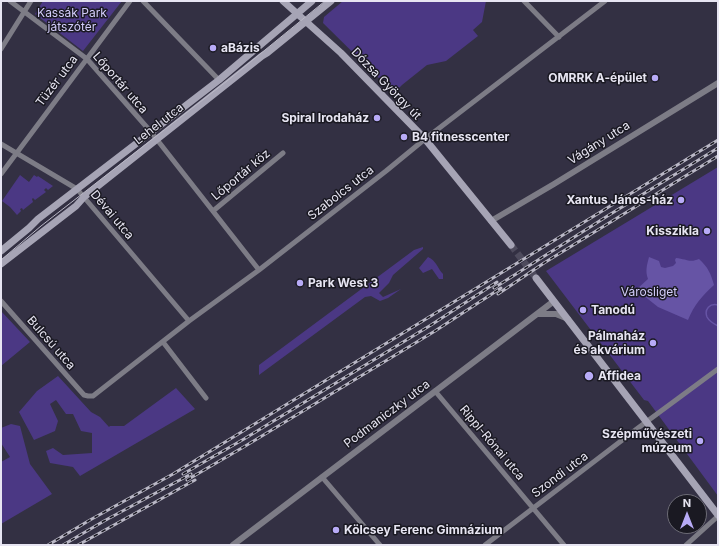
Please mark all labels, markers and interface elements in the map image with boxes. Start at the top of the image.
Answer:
park label: Kassák Park játszótér [37,6,107,34]
place label: aBázis [221,41,260,55]
marker: aBázis [208,43,218,53]
street label: Dózsa György út [348,45,424,123]
street label: Lőportár utca [89,49,151,117]
street label: Tüzér utca [33,53,81,109]
place label: OMRRK A-épület [548,71,647,85]
marker: OMRRK A-épület [650,73,660,83]
street label: Lehel utca [131,100,187,148]
place label: Spiral Irodaház [281,111,369,125]
marker: Spiral Irodaház [372,113,382,123]
street label: Vágány utca [565,118,633,168]
place label: B4 fitnesscenter [412,130,509,144]
marker: B4 fitnesscenter [399,132,409,142]
street label: Lőportár köz [209,146,273,204]
street label: Szabolcs utca [305,163,377,223]
street label: Dévai utca [87,187,137,243]
place label: Xantus János-ház [566,193,673,207]
marker: Xantus János-ház [676,195,686,205]
place label: Kisszikla [646,224,699,238]
marker: Kisszikla [702,226,712,236]
place label: Park West 3 [308,276,378,290]
marker: Park West 3 [295,278,305,288]
park label: Városliget [621,285,677,299]
place label: Tanodú [591,303,635,317]
marker: Tanodú [578,305,588,315]
street label: Bulcsú utca [24,313,78,373]
place label: Pálmaház és akvárium [574,329,645,357]
marker: Pálmaház és akvárium [648,338,658,348]
place label: Affidea [598,369,641,383]
marker: Affidea [583,370,595,382]
street label: Podmaniczky utca [341,377,433,451]
street label: Rippl-Rónai utca [457,403,527,483]
place label: Szépművészeti múzeum [602,427,692,455]
marker: Szépművészeti múzeum [695,436,705,446]
street label: Szondi utca [529,449,591,501]
north arrow [667,494,707,534]
text: N [683,496,691,510]
place label: Kölcsey Ferenc Gimnázium [344,523,503,537]
marker: Kölcsey Ferenc Gimnázium [331,525,341,535]

